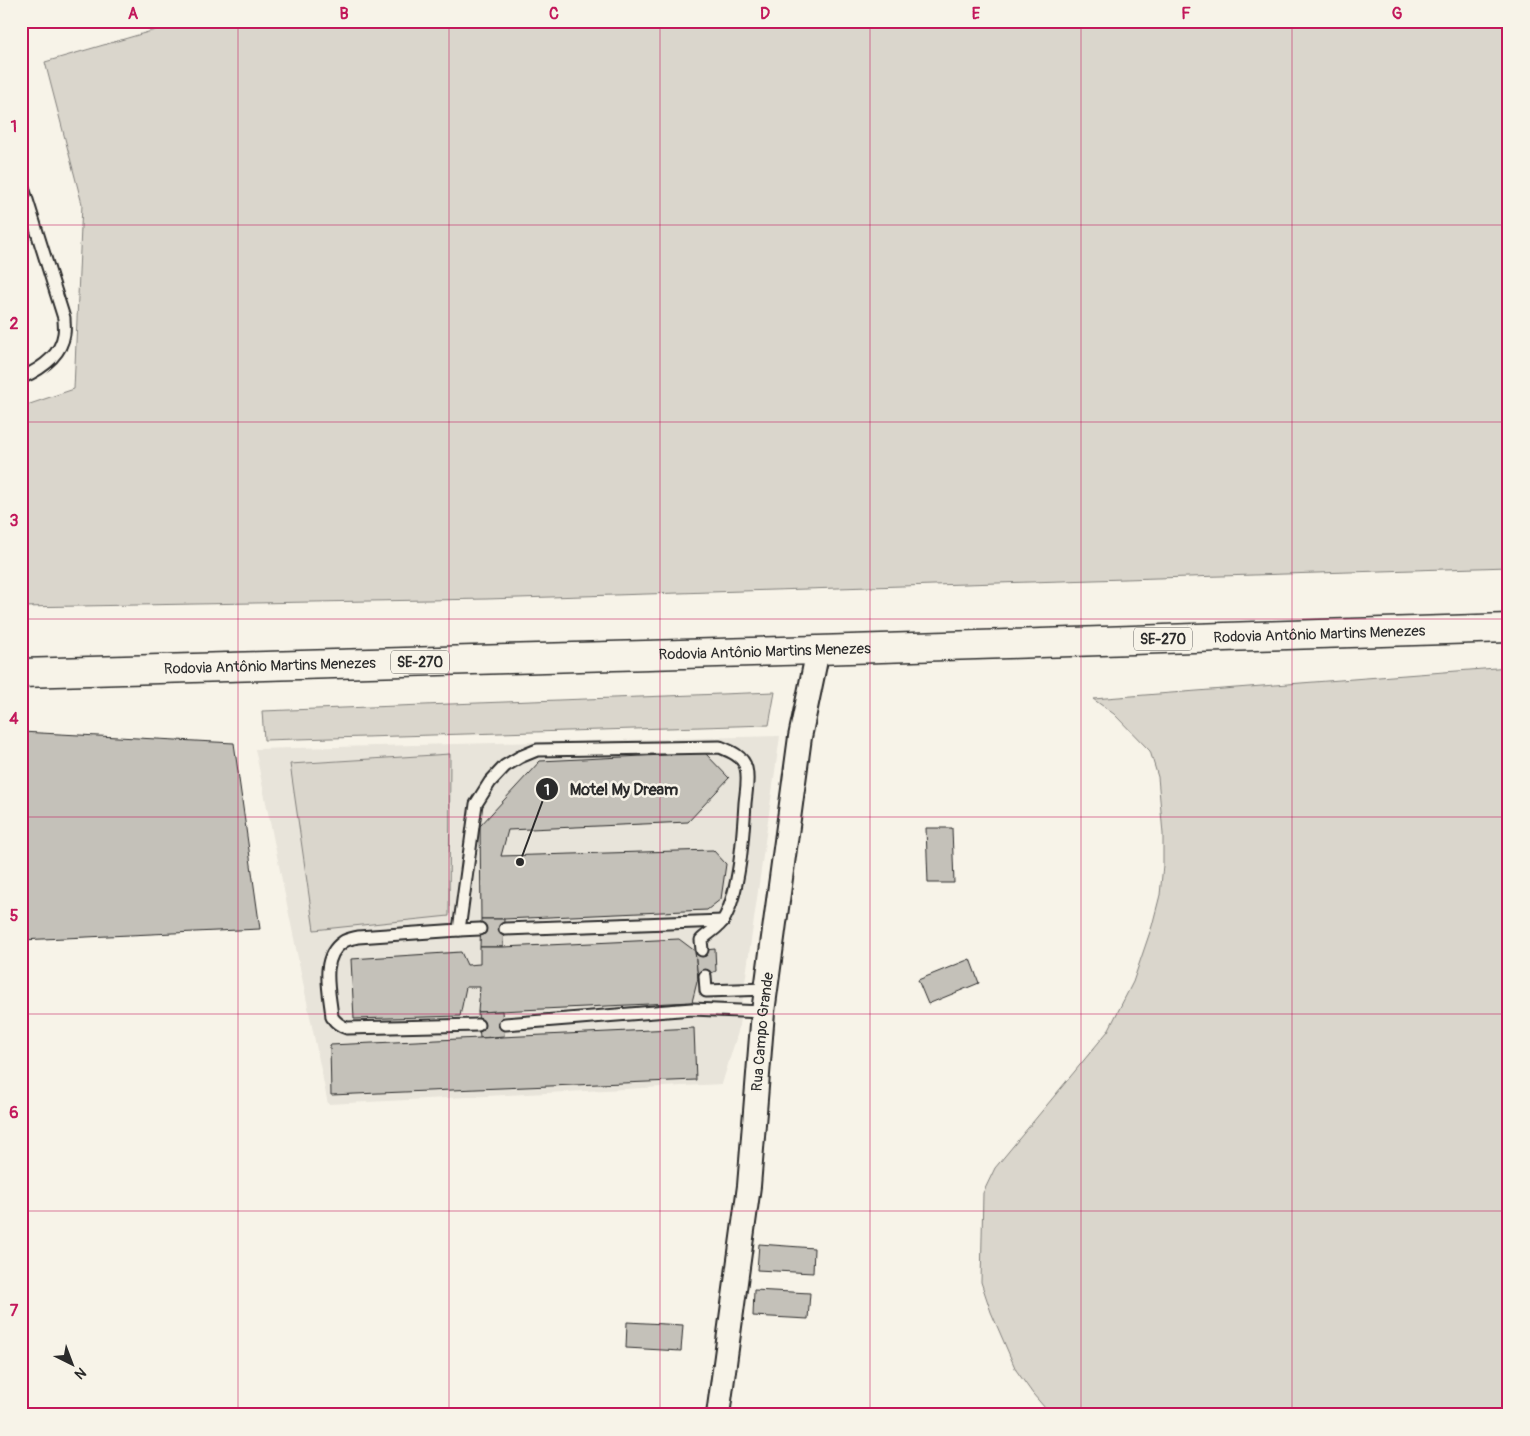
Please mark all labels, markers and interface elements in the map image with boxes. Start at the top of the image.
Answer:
text: A [128,4,139,24]
text: B [339,4,349,24]
text: C [549,4,559,24]
text: D [760,4,770,24]
text: E [972,4,981,24]
text: F [1181,4,1191,24]
text: G [1392,4,1403,24]
text: 1 [11,117,17,137]
text: 2 [10,314,19,334]
text: 3 [10,511,19,531]
street label: Rodovia Antônio Martins Menezes [1213,621,1426,647]
road number: SE-270 [1134,628,1192,650]
street label: Rodovia Antônio Martins Menezes [658,639,871,664]
road number: SE-270 [391,650,449,674]
street label: Rodovia Antônio Martins Menezes [164,653,376,678]
text: 4 [9,709,19,729]
callout: Motel My Dream [535,774,688,805]
text: Motel My Dream [570,780,678,800]
text: 1 [544,781,550,800]
text: 5 [10,906,19,926]
street label: Rua Campo Grande [747,970,778,1092]
text: 6 [9,1103,19,1123]
text: 7 [10,1301,19,1321]
north arrow [48,1338,98,1388]
text: N [71,1364,90,1383]

